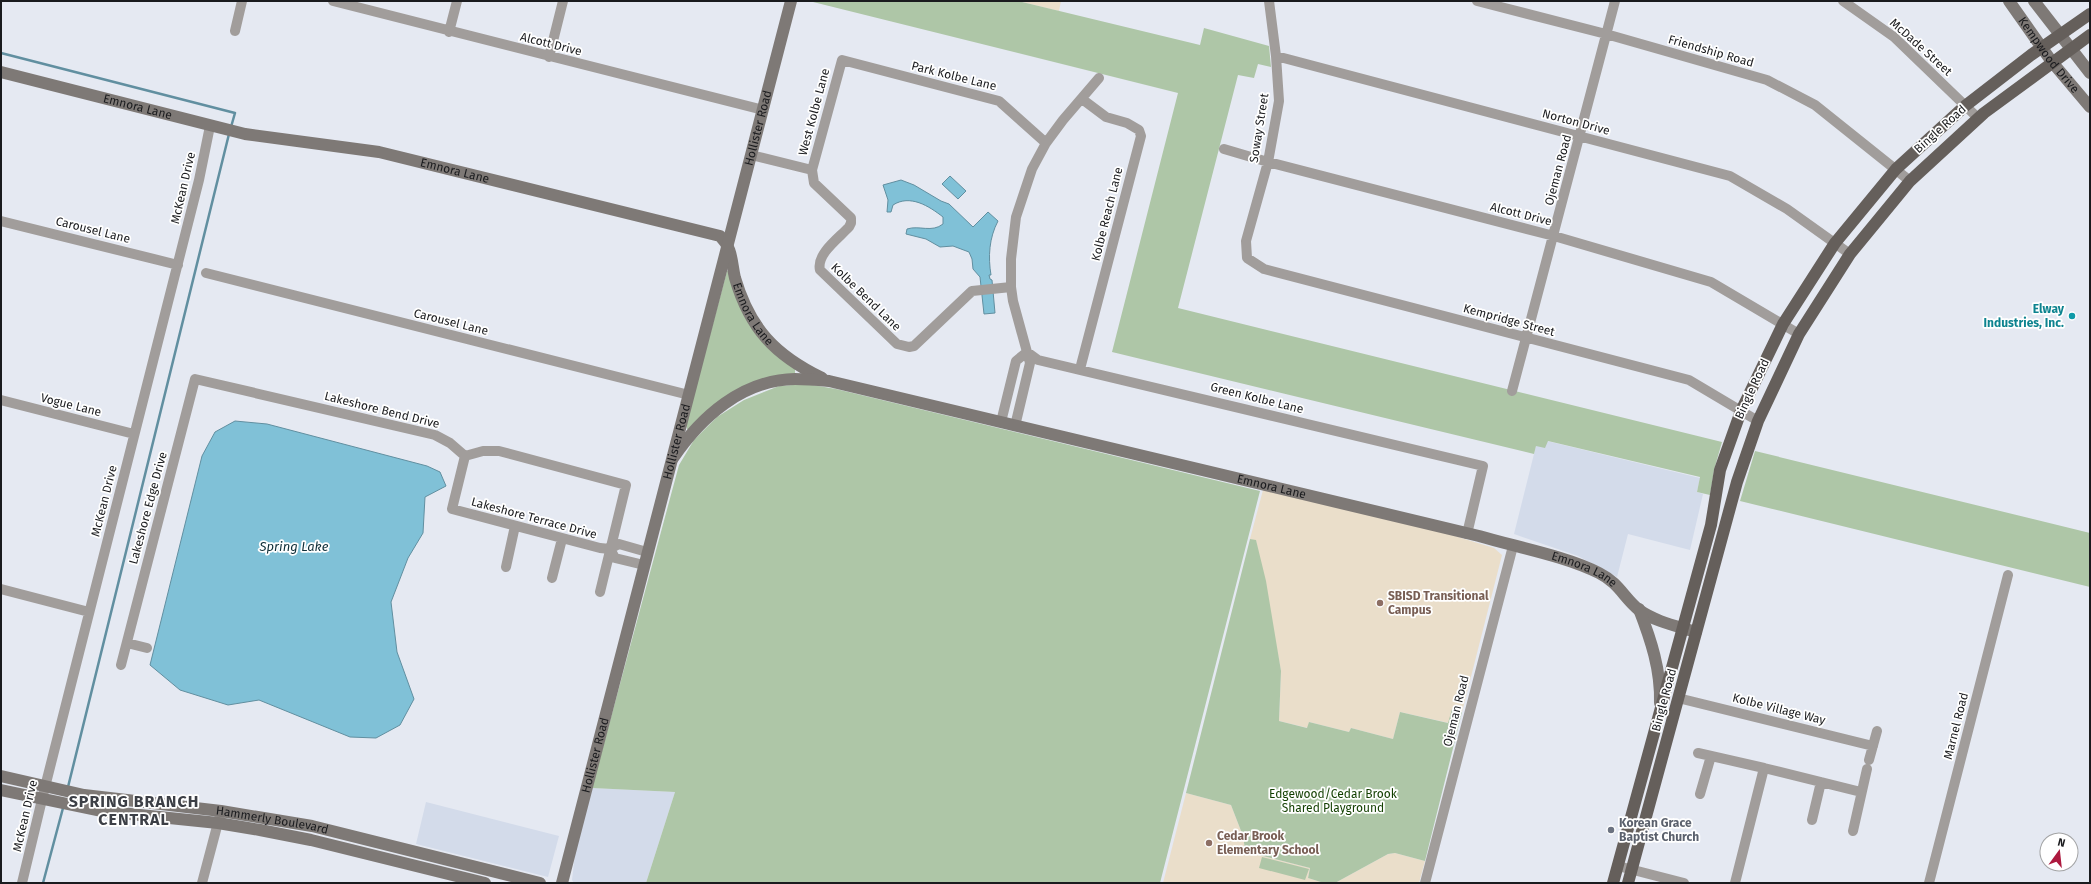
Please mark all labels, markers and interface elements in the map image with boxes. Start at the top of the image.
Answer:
street label: Kempwood Drive [2015,14,2082,96]
street label: McDade Street [1887,15,1955,79]
street label: Alcott Drive [519,30,583,58]
street label: Friendship Road [1667,32,1755,70]
street label: Park Kolbe Lane [910,59,998,93]
street label: West Kolbe Lane [796,67,832,157]
street label: Hollister Road [742,89,775,167]
street label: Emnora Lane [102,91,174,122]
street label: Soway Street [1247,92,1271,164]
street label: Bingle Road [1911,102,1969,156]
street label: Norton Drive [1541,106,1611,138]
street label: Ojeman Road [1542,133,1574,207]
street label: McKean Drive [168,151,198,225]
street label: Emnora Lane [419,155,491,186]
street label: Kolbe Reach Lane [1089,166,1125,262]
street label: Alcott Drive [1489,200,1553,228]
street label: Carousel Lane [54,214,132,246]
street label: Kolbe Bend Lane [828,260,904,334]
street label: Emnora Lane [730,281,776,348]
street label: Kempridge Street [1462,301,1557,339]
place label: Elway Industries, Inc. [1984,302,2065,330]
street label: Carousel Lane [412,306,490,338]
marker: Elway Industries, Inc. [2067,311,2077,321]
street label: Bingle Road [1732,357,1772,421]
street label: Green Kolbe Lane [1209,380,1305,416]
street label: Lakeshore Bend Drive [323,389,441,431]
street label: Vogue Lane [39,391,103,419]
street label: Hollister Road [660,402,693,481]
street label: Lakeshore Edge Drive [126,450,170,566]
street label: McKean Drive [88,464,120,538]
street label: Emnora Lane [1236,472,1307,502]
street label: Lakeshore Terrace Drive [470,494,598,542]
water label: Spring Lake [259,539,329,554]
street label: Emnora Lane [1550,549,1620,590]
place label: SBISD Transitional Campus [1388,589,1489,617]
marker: SBISD Transitional Campus [1375,598,1385,608]
street label: Bingle Road [1649,667,1679,733]
street label: Ojeman Road [1440,674,1472,748]
street label: Kolbe Village Way [1731,691,1827,727]
street label: Marnel Road [1941,691,1971,761]
street label: Hollister Road [579,716,612,794]
street label: McKean Drive [10,779,40,853]
park label: Edgewood/Cedar Brook Shared Playground [1269,787,1398,815]
district label: SPRING BRANCH CENTRAL [69,792,199,829]
street label: Hammerly Boulevard [215,803,330,837]
place label: Korean Grace Baptist Church [1619,816,1699,844]
marker: Korean Grace Baptist Church [1606,825,1616,835]
place label: Cedar Brook Elementary School [1217,829,1320,857]
north arrow [2039,832,2079,872]
text: N [2056,836,2067,850]
marker: Cedar Brook Elementary School [1204,838,1214,848]

